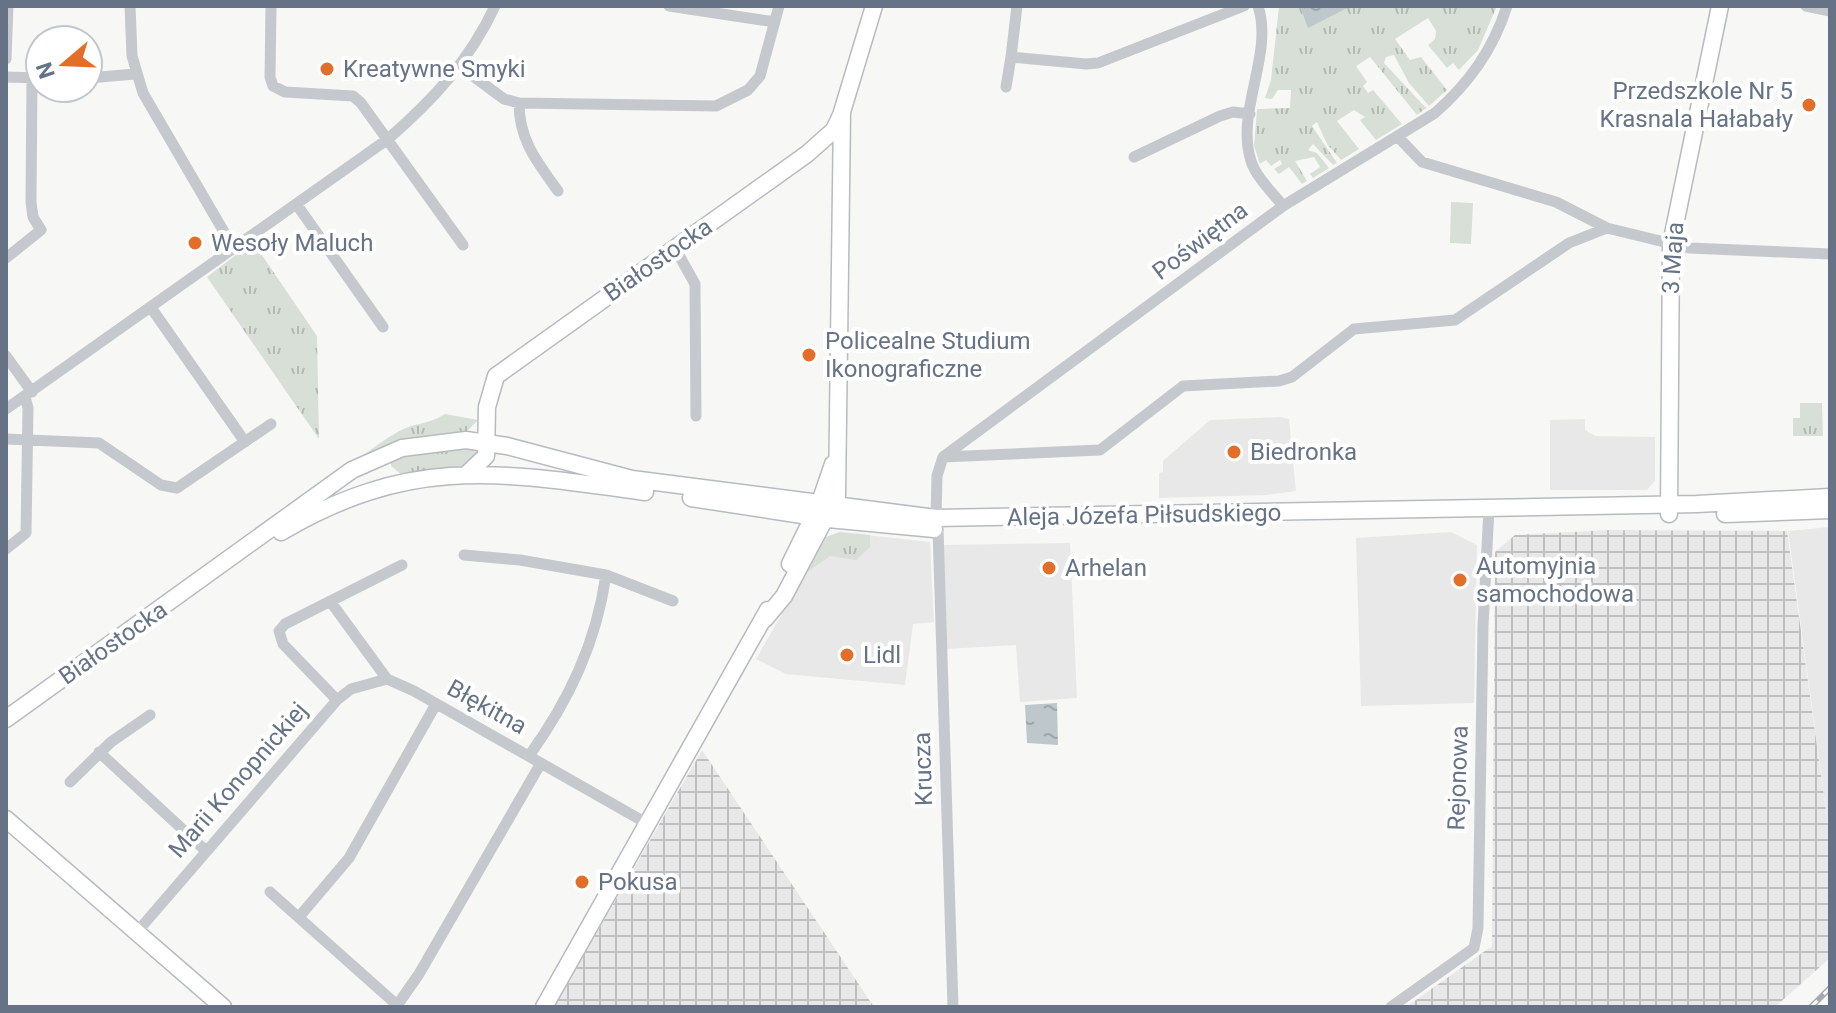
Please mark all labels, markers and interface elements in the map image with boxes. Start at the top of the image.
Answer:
north arrow [24,24,104,104]
place label: Kreatywne Smyki [343,55,526,83]
text: N [31,59,60,82]
marker: Kreatywne Smyki [318,60,336,78]
place label: Przedszkole Nr 5 Krasnala Hałabały [1600,77,1794,133]
marker: Przedszkole Nr 5 Krasnala Hałabały [1800,96,1818,114]
street label: Poświętna [1147,196,1253,286]
street label: Białostocka [599,213,717,307]
street label: 3 Maja [1657,221,1689,295]
place label: Wesoły Maluch [211,229,373,257]
marker: Wesoły Maluch [186,234,204,252]
place label: Policealne Studium Ikonograficzne [825,327,1030,383]
marker: Policealne Studium Ikonograficzne [800,346,818,364]
place label: Biedronka [1250,438,1357,466]
marker: Biedronka [1225,443,1243,461]
street label: Aleja Józefa Piłsudskiego [1007,499,1281,531]
place label: Automyjnia samochodowa [1476,552,1634,608]
place label: Arhelan [1065,554,1147,582]
marker: Arhelan [1040,559,1058,577]
marker: Automyjnia samochodowa [1451,571,1469,589]
street label: Białostocka [54,596,172,690]
place label: Lidl [863,641,901,669]
marker: Lidl [838,646,856,664]
street label: Błękitna [442,674,532,740]
street label: Marii Konopnickiej [163,697,313,863]
street label: Rejonowa [1442,725,1474,831]
street label: Krucza [908,732,938,806]
place label: Pokusa [598,868,678,896]
marker: Pokusa [573,873,591,891]

